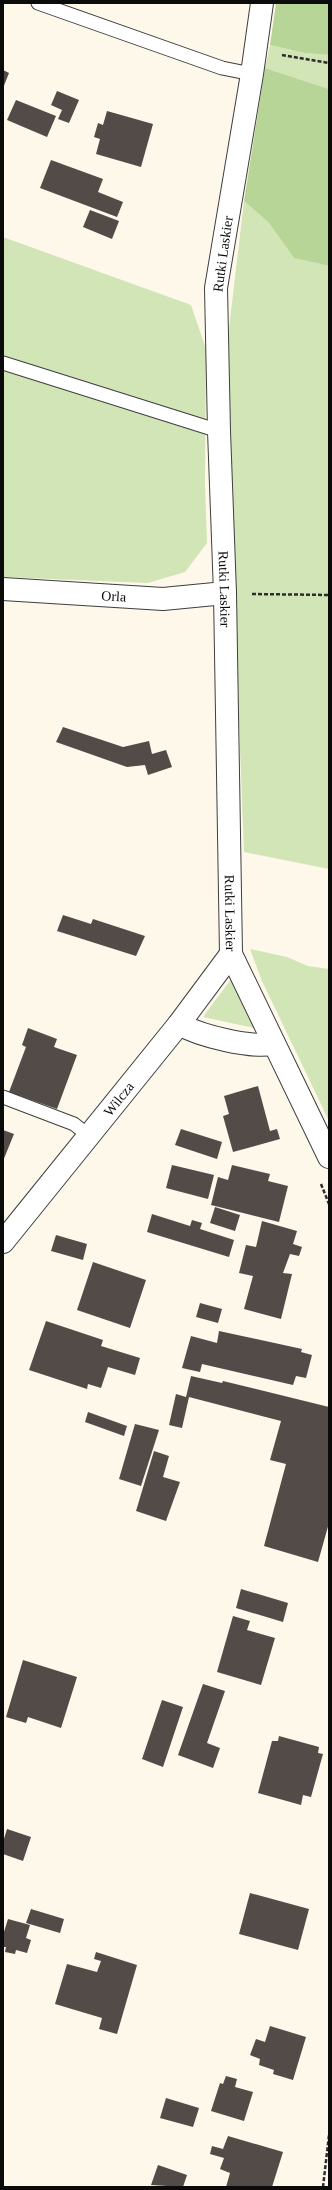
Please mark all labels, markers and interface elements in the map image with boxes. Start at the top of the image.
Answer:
street label: Rutki Laskier [210,215,236,293]
street label: Rutki Laskier [216,551,233,628]
street label: Orla [101,588,127,604]
street label: Rutki Laskier [222,875,238,952]
street label: Wilcza [100,1078,137,1119]

